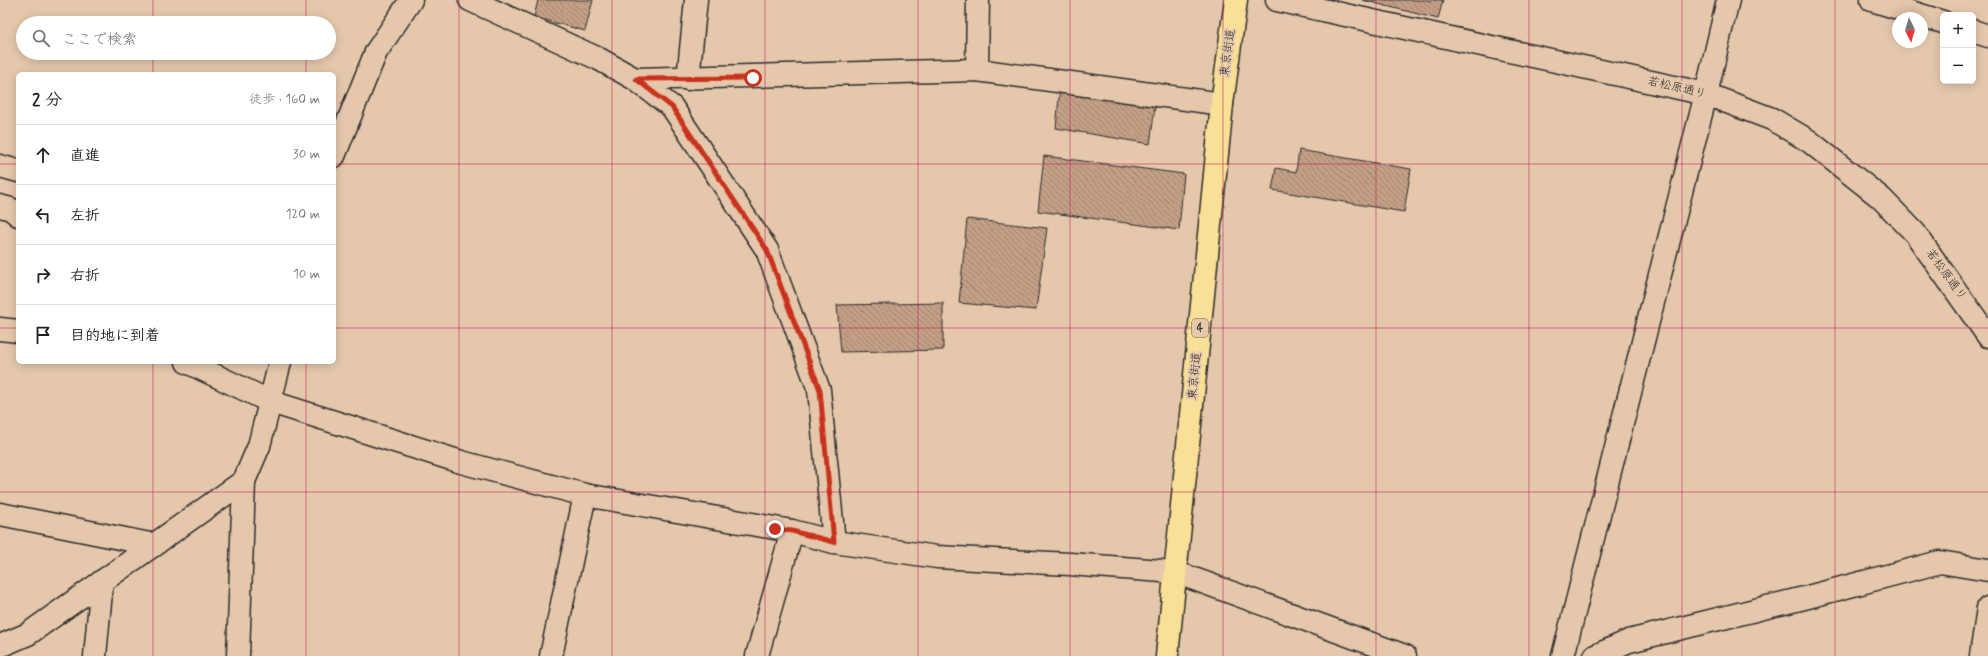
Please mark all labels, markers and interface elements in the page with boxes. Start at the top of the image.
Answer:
north arrow [1892,12,1928,48]
map controls [1940,12,1976,84]
button: + [1940,12,1976,48]
search box [16,16,336,60]
icon: search [30,27,52,49]
street label: 東京街道 [1217,28,1239,78]
text: ここで検索 [62,30,137,50]
button: − [1940,48,1976,84]
route start [744,69,762,87]
street label: 若松原通り [1646,73,1708,103]
text: 2 分 [32,89,62,111]
text: 徒歩 · 160 m [249,91,320,108]
icon: ahead [32,144,54,166]
text: 直進 [70,146,100,166]
text: 30 m [293,146,320,163]
icon: left [32,204,54,226]
text: 左折 [70,206,100,226]
text: 120 m [286,206,320,223]
street label: 若松原通り [1922,246,1970,304]
icon: right [32,264,54,286]
text: 右折 [70,266,100,286]
text: 10 m [293,266,320,283]
road number: 4 [1192,319,1208,337]
icon: arrive [32,324,54,346]
text: 目的地に到着 [70,326,160,346]
street label: 東京街道 [1185,351,1205,401]
route end [766,520,784,538]

